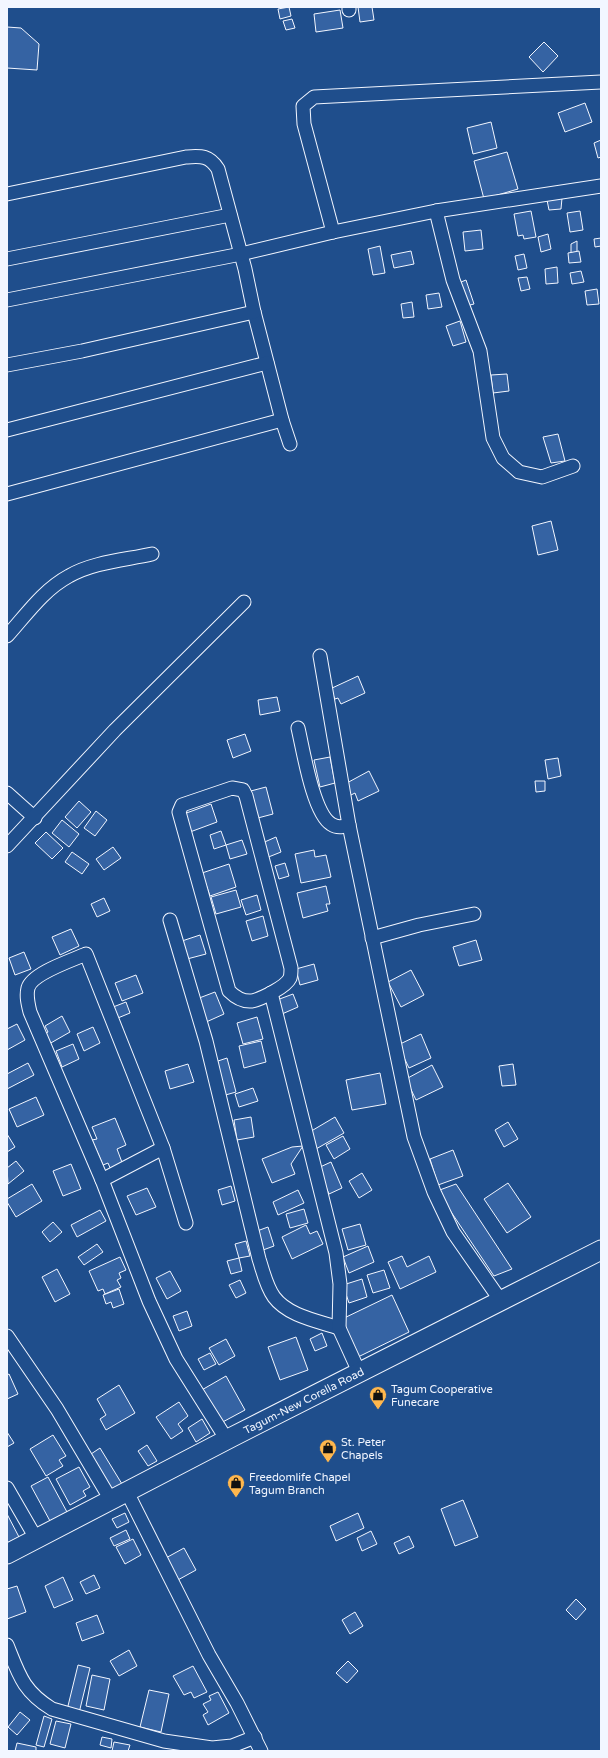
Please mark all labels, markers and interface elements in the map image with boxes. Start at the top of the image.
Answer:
street label: Tagum-New Corella Road [241,1365,366,1437]
place label: Tagum Cooperative Funecare [391,1383,493,1409]
shop icon: Tagum Cooperative Funecare [368,1385,388,1410]
place label: St. Peter Chapels [341,1436,386,1462]
shop icon: St. Peter Chapels [318,1438,338,1463]
place label: Freedomlife Chapel Tagum Branch [249,1471,351,1497]
shop icon: Freedomlife Chapel Tagum Branch [226,1473,246,1498]

